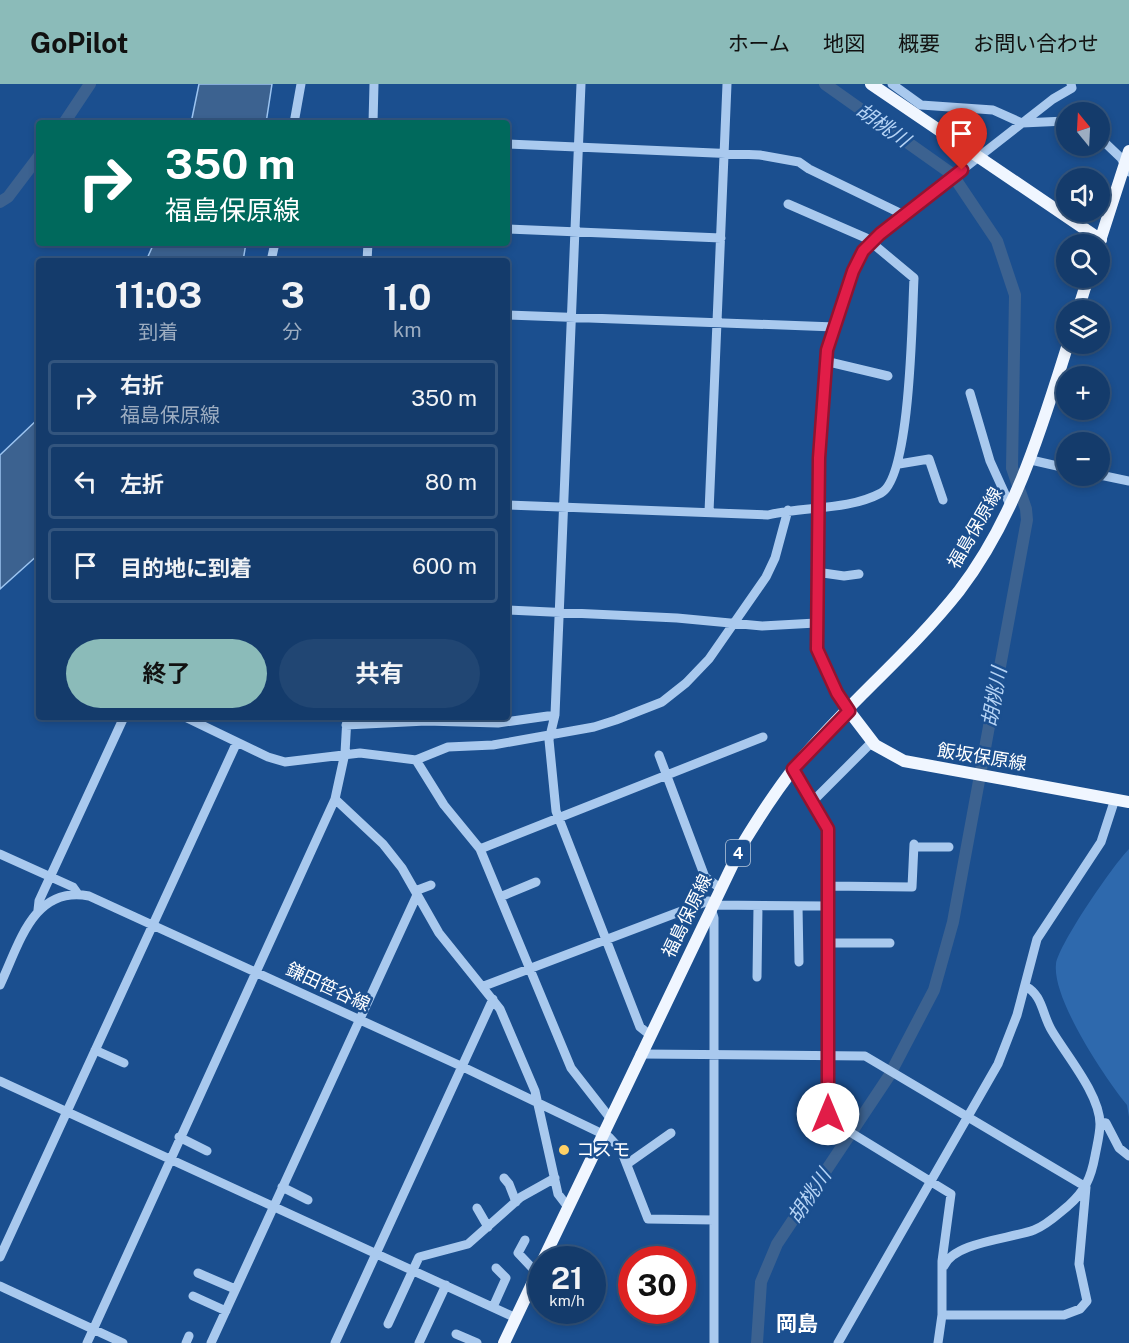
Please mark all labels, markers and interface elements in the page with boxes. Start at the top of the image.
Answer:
text: GoPilot [30,26,129,59]
text: ホーム [728,31,790,56]
text: 地図 [823,31,865,56]
text: 概要 [898,31,940,56]
text: お問い合わせ [973,31,1099,56]
water label: 胡桃川 [852,98,916,153]
north arrow [1056,102,1110,156]
map controls [1056,102,1110,486]
pin [936,108,987,170]
icon: arrive [945,117,978,150]
text: 350 m [165,139,295,188]
icon: right [66,144,144,222]
button: sound [1056,168,1110,222]
text: 福島保原線 [165,194,300,226]
button: search [1056,234,1110,288]
text: 11:03 [115,274,202,316]
text: 3 [281,274,305,316]
text: 1.0 [383,276,431,318]
button: layers [1056,300,1110,354]
text: km [393,318,422,342]
text: 到着 [138,320,178,344]
text: 分 [283,320,303,344]
button: + [1056,366,1110,420]
text: 右折 [120,372,164,398]
icon: right [69,381,102,414]
text: 350 m [411,385,477,411]
text: 福島保原線 [120,403,220,427]
button: − [1056,432,1110,486]
icon: left [69,465,102,498]
text: 80 m [425,469,477,495]
text: 左折 [120,471,164,497]
street label: 福島保原線 [943,484,1006,572]
icon: arrive [69,549,102,582]
text: 600 m [412,553,477,579]
text: 目的地に到着 [120,555,252,581]
button: 終了 [66,639,267,708]
button: 共有 [279,639,480,708]
water label: 胡桃川 [977,663,1011,729]
street label: 飯坂保原線 [936,739,1028,774]
road number: 4 [726,840,750,866]
street label: 福島保原線 [657,871,716,961]
street label: 鎌田笹谷線 [283,958,373,1015]
position arrow [796,1082,860,1146]
place label: コスモ [576,1139,630,1160]
marker: コスモ [557,1143,571,1157]
water label: 胡桃川 [782,1163,837,1228]
speed limit sign: 30 [618,1246,696,1324]
text: 21 [551,1260,583,1296]
text: km/h [549,1292,585,1309]
district label: 岡島 [776,1311,818,1336]

